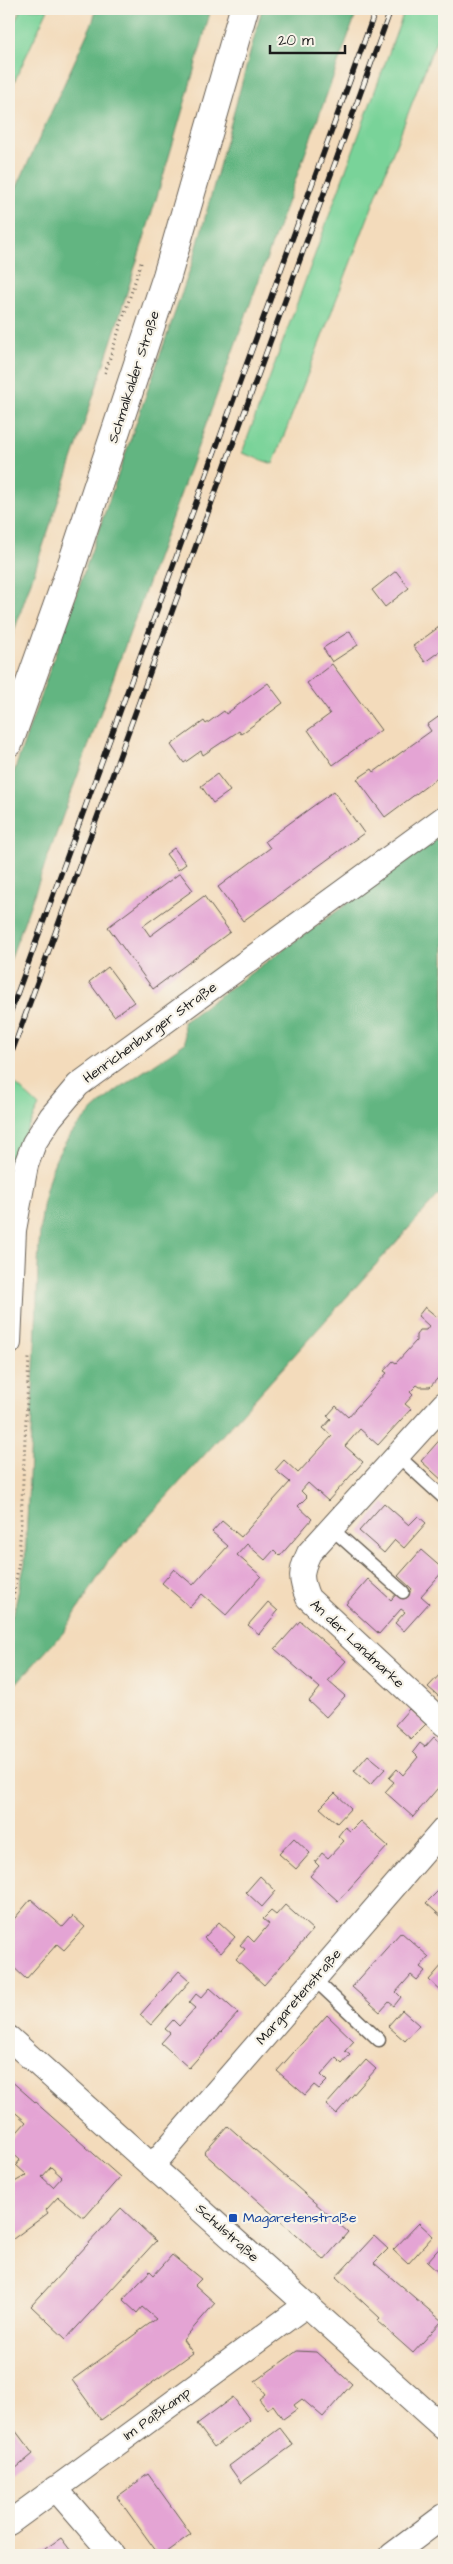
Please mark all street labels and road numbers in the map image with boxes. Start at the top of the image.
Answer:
street label: Schmalkalder Straße [103,308,165,446]
street label: Henrichenburger Straße [79,977,221,1088]
street label: An der Landmarke [305,1595,409,1693]
street label: Margaretenstraße [252,1944,347,2049]
street label: Schulstraße [191,2199,263,2267]
street label: Im Paßkamp [119,2383,195,2445]

